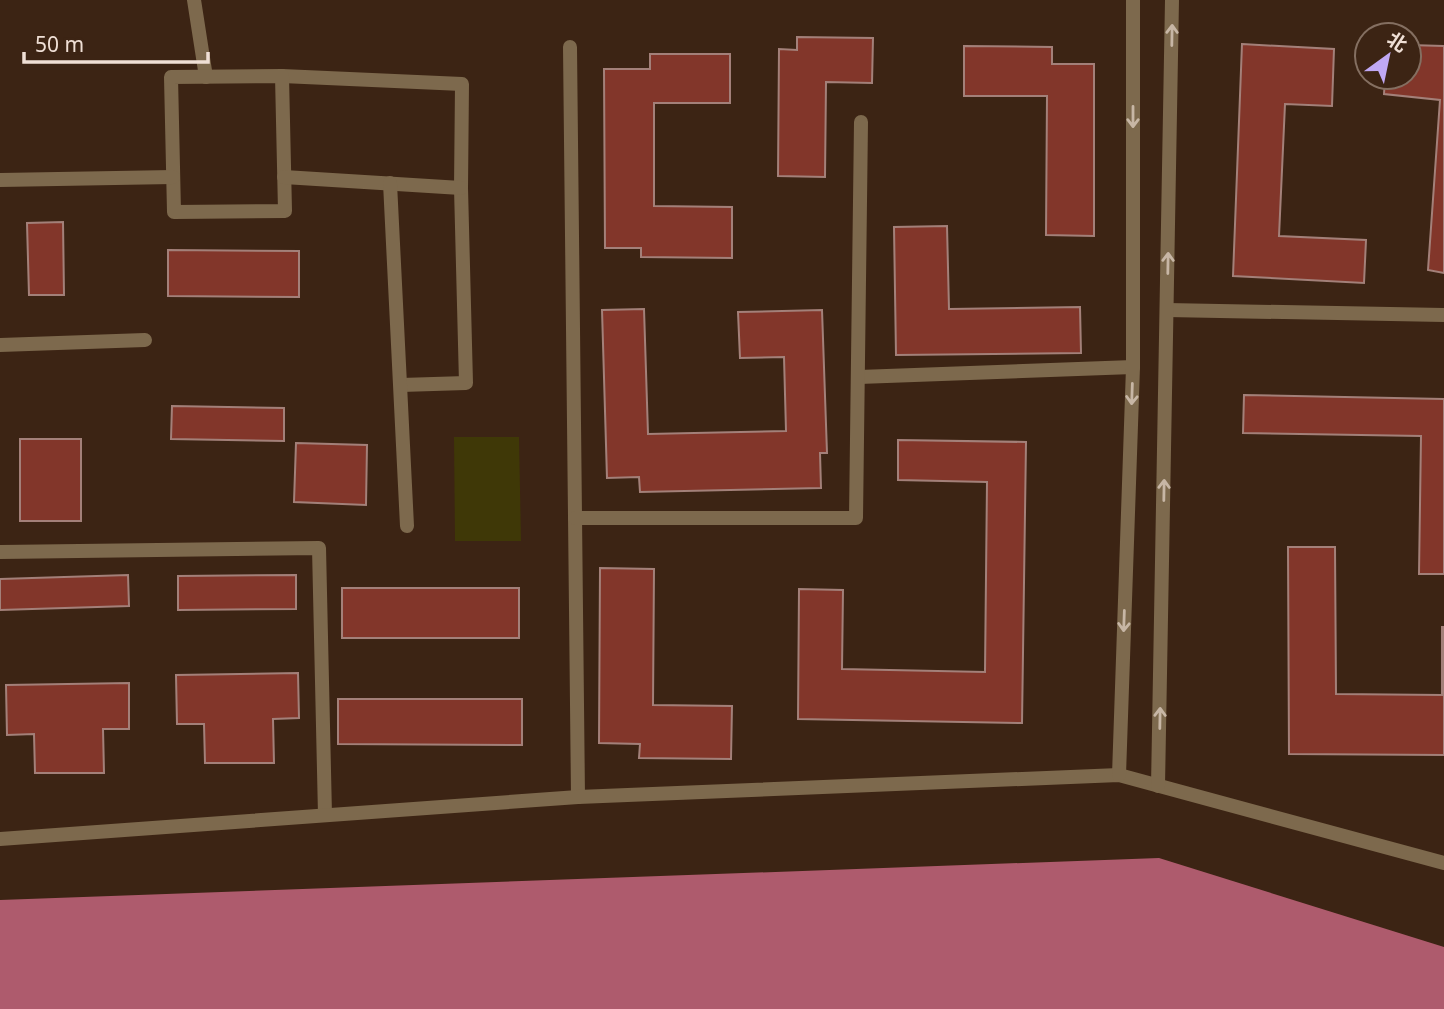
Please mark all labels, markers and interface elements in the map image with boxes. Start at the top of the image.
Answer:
scale bar [24,21,208,65]
north arrow [1353,21,1423,91]
one-way arrow [1165,24,1178,47]
text: 北 [1382,26,1412,58]
text: 50 m [35,30,84,58]
one-way arrow [1126,105,1140,128]
one-way arrow [1161,251,1175,274]
one-way arrow [1125,382,1139,405]
one-way arrow [1157,479,1171,502]
one-way arrow [1118,609,1131,632]
one-way arrow [1153,706,1166,729]

